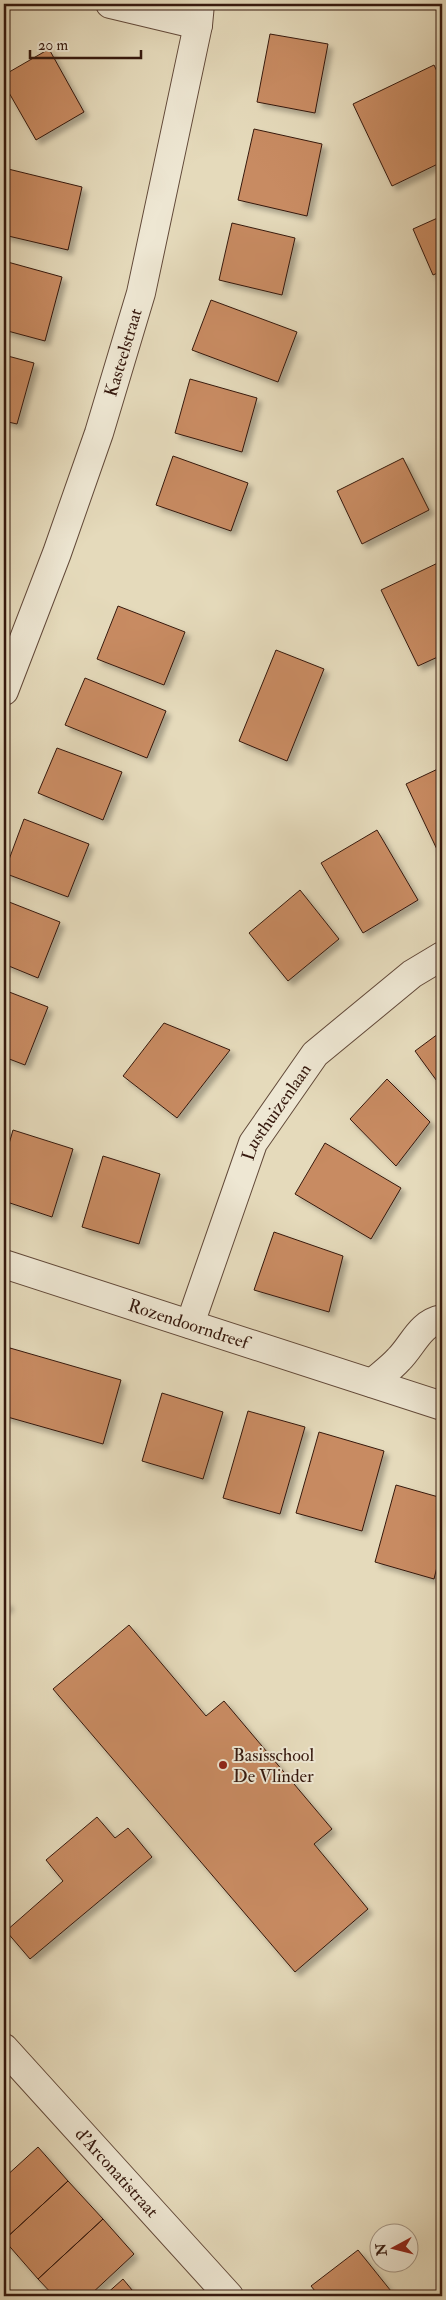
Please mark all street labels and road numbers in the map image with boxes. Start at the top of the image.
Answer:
street label: Kasteelstraat [100,306,148,400]
street label: Lusthuizenlaan [237,1059,317,1164]
street label: Rozendoorndreef [125,1294,255,1356]
street label: d'Arconatistraat [70,2123,163,2223]

